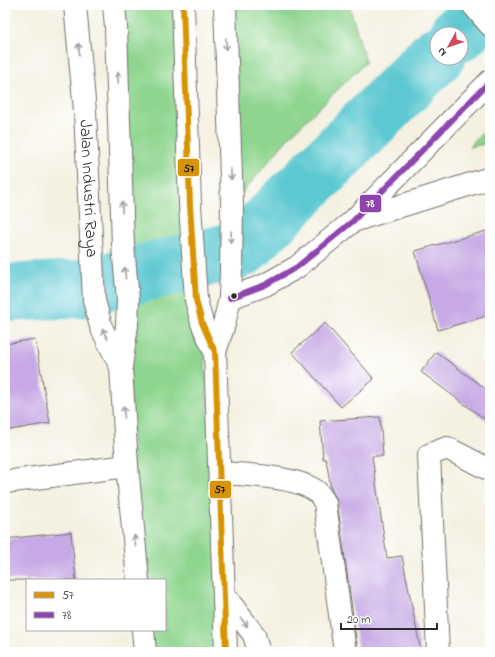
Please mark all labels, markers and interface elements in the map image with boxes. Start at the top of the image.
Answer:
north arrow [429,26,469,66]
one-way arrow [223,37,230,50]
one-way arrow [75,43,83,56]
text: N [434,44,451,60]
one-way arrow [114,72,122,85]
street label: Jalan Industri Raya [73,119,104,258]
line badge: 57 [177,158,200,177]
text: 57 [184,161,195,177]
one-way arrow [227,167,234,180]
line badge: 78 [359,194,382,213]
text: 78 [366,196,375,212]
one-way arrow [118,201,125,214]
one-way arrow [227,230,235,243]
one-way arrow [122,267,129,280]
unlabelled marker [229,291,239,301]
one-way arrow [101,329,108,341]
one-way arrow [120,406,127,419]
line badge: 57 [209,480,232,499]
text: 57 [215,482,226,498]
one-way arrow [131,535,138,548]
legend [26,579,166,631]
text: 57 [62,587,74,605]
scale bar [341,605,437,631]
text: 78 [62,607,72,625]
text: 20 m [347,611,370,629]
one-way arrow [240,617,249,628]

